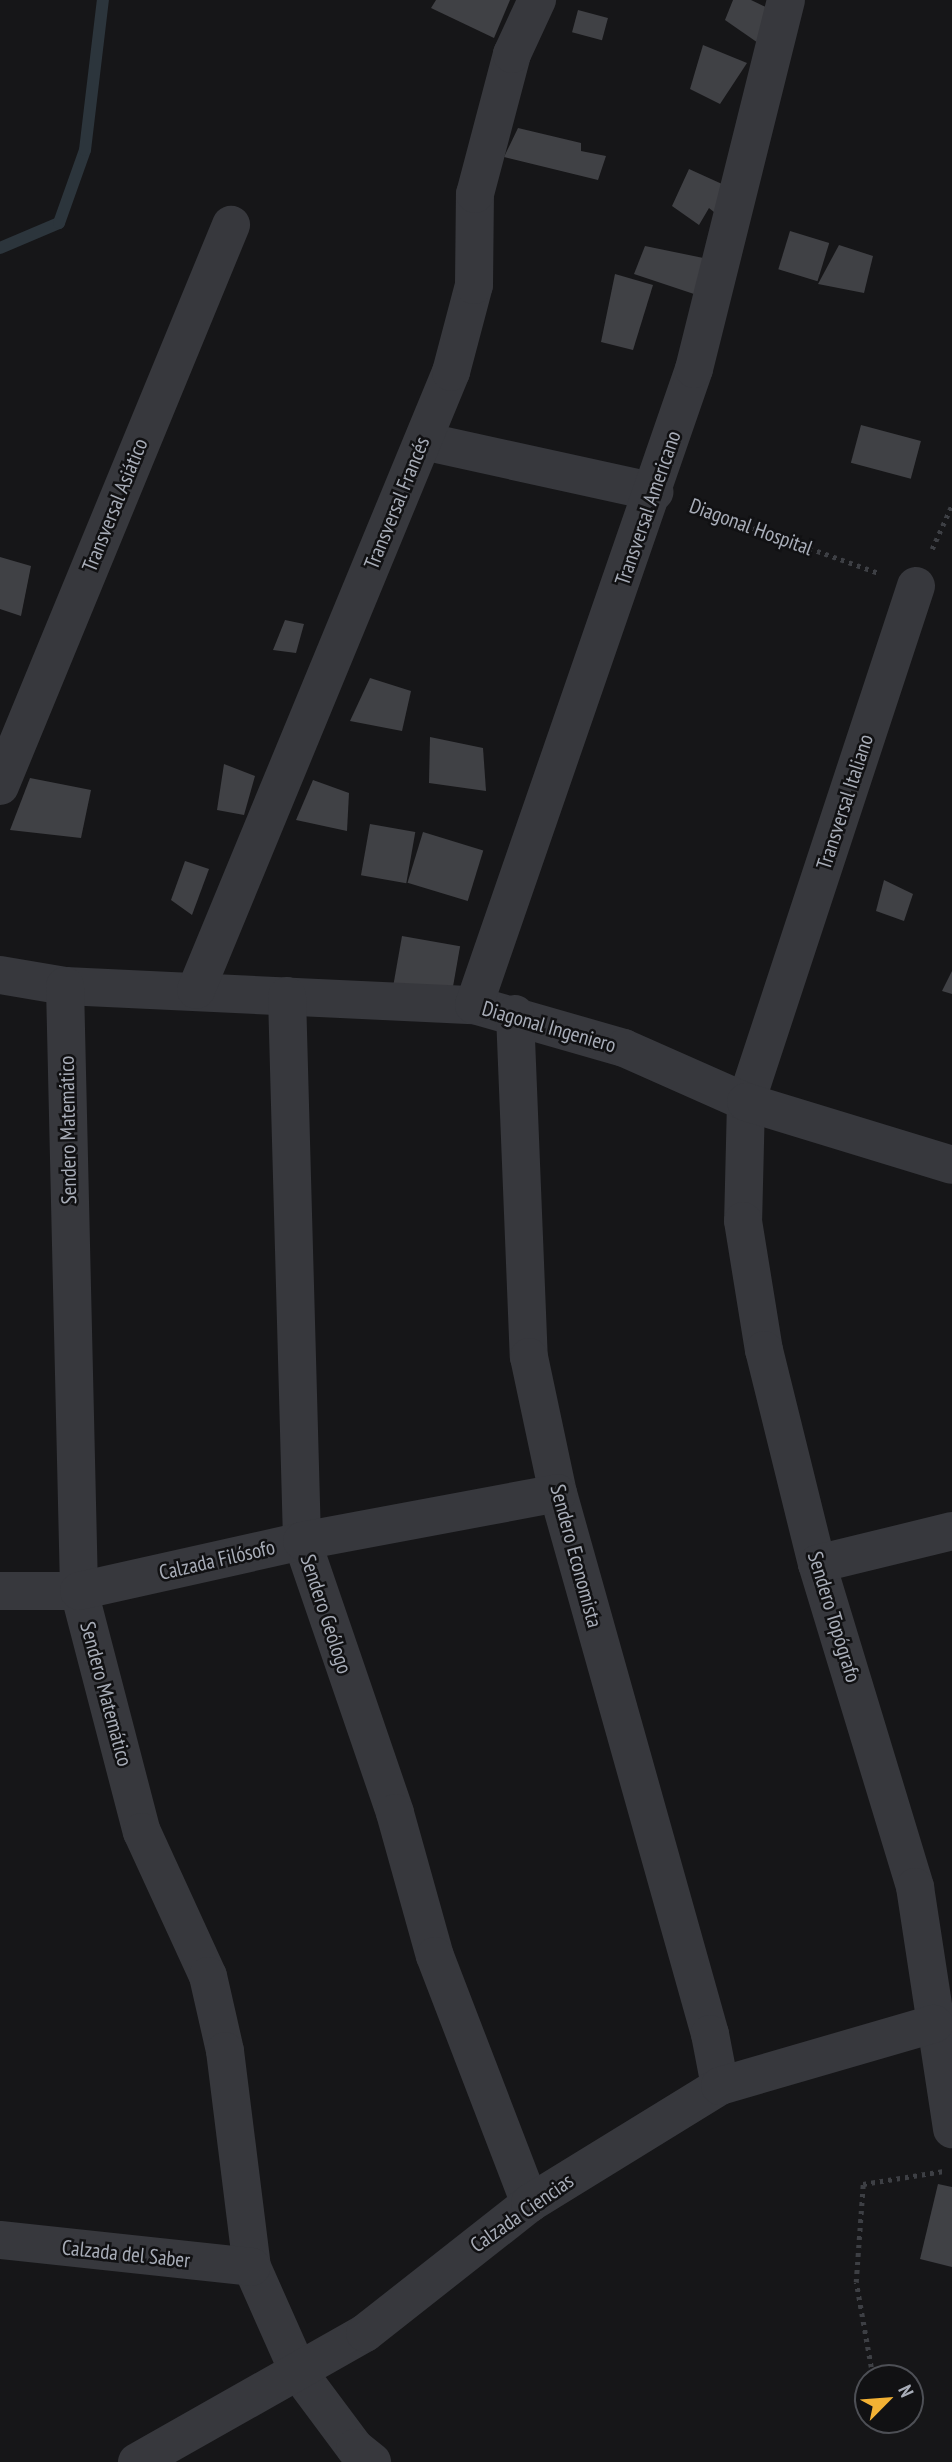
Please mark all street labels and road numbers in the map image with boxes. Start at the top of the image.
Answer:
street label: Transversal Americano [610,427,686,589]
street label: Transversal Francés [359,433,435,573]
street label: Transversal Asiático [77,434,153,576]
street label: Diagonal Hospital [686,493,816,561]
street label: Transversal Italiano [811,731,879,873]
street label: Diagonal Ingeniero [479,996,619,1058]
street label: Sendero Matemático [54,1056,82,1204]
street label: Sendero Economista [545,1482,607,1630]
street label: Calzada Filósofo [157,1534,277,1586]
street label: Sendero Topógrafo [802,1548,866,1686]
street label: Sendero Geólogo [295,1551,357,1677]
street label: Sendero Matemático [75,1619,137,1769]
street label: Calzada Ciencias [466,2168,578,2258]
street label: Calzada del Saber [61,2235,191,2273]

